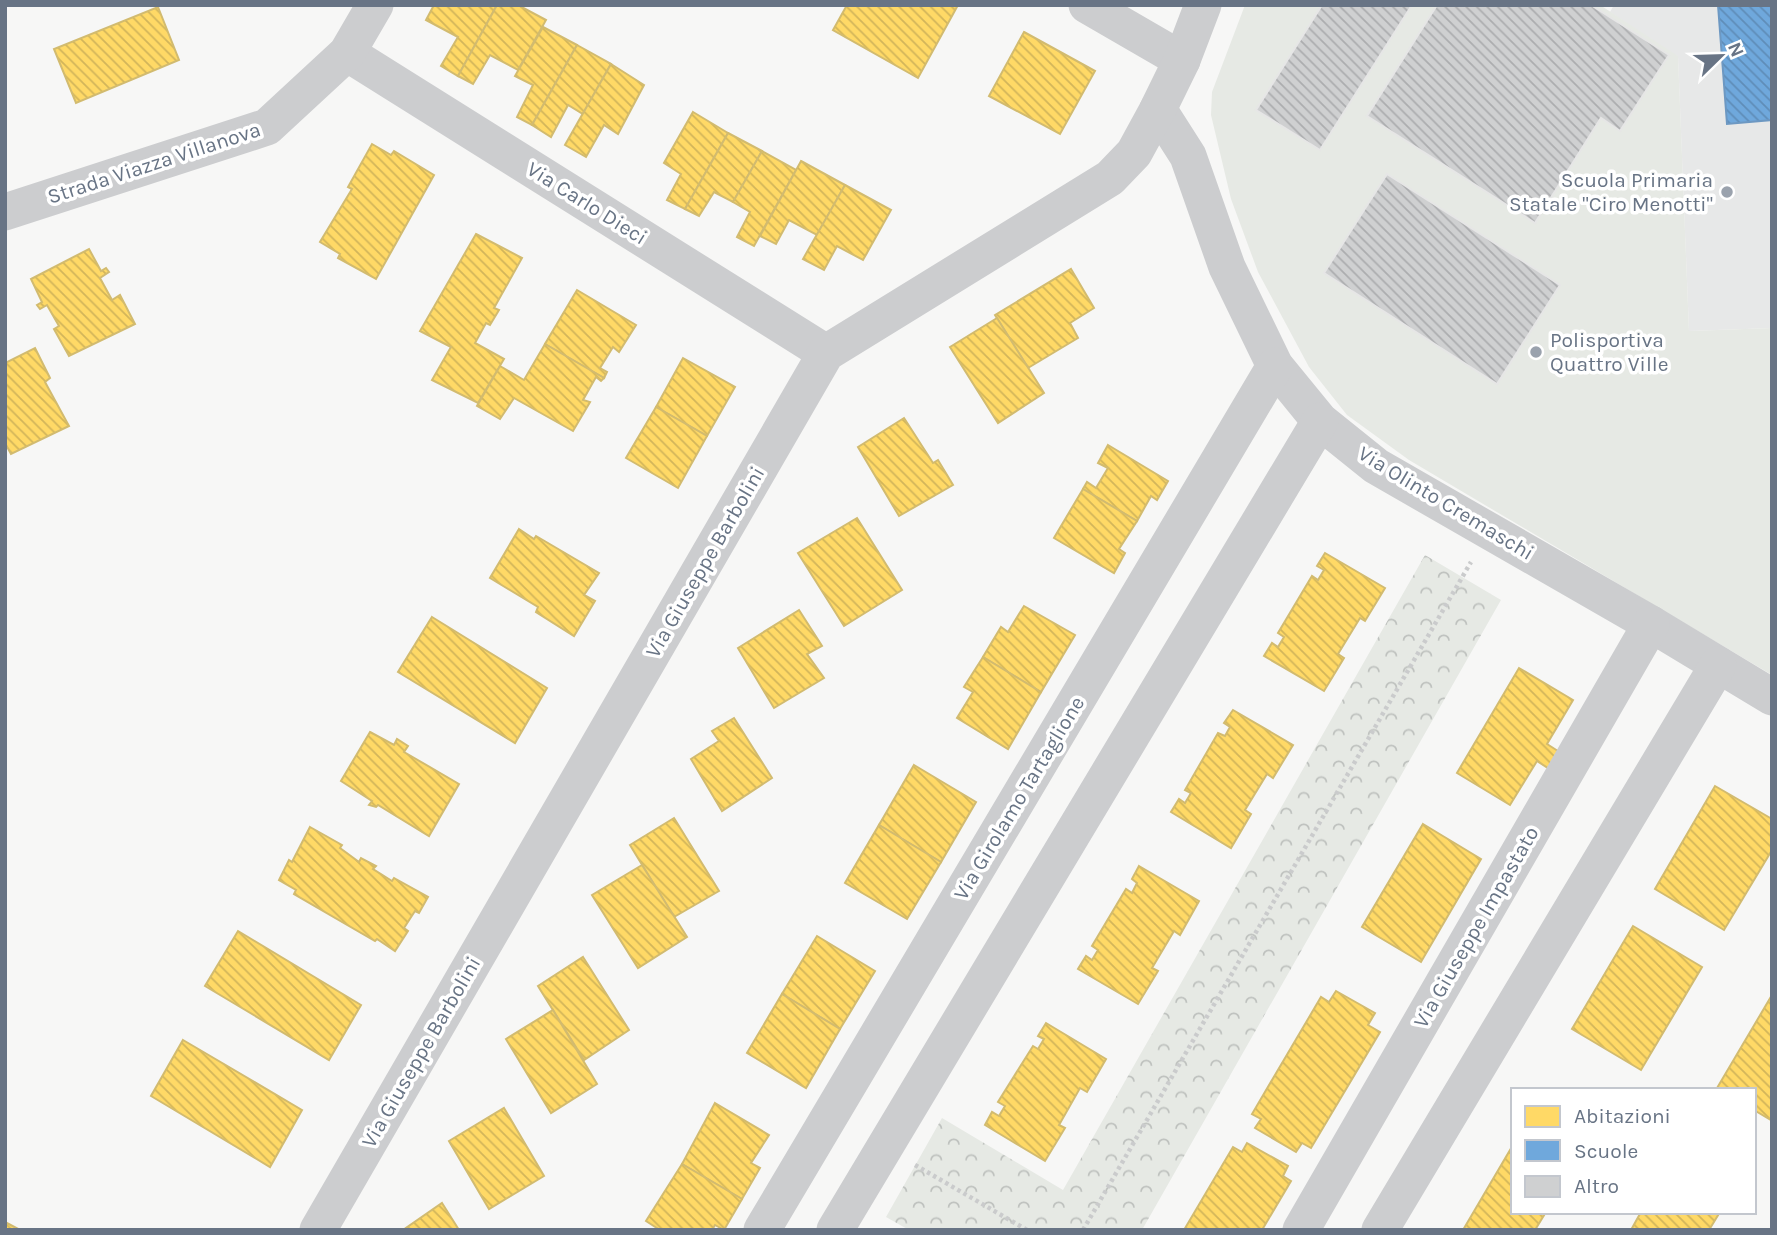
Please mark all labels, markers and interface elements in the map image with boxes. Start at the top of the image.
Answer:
north arrow [1686,21,1756,91]
text: N [1723,39,1749,60]
street label: Strada Viazza Villanova [44,117,264,209]
street label: Via Carlo Dieci [523,157,651,249]
place label: Scuola Primaria Statale "Ciro Menotti" [1509,168,1713,216]
marker: Scuola Primaria Statale "Ciro Menotti" [1719,184,1735,200]
place label: Polisportiva Quattro Ville [1550,328,1668,376]
marker: Polisportiva Quattro Ville [1528,344,1544,360]
street label: Via Olinto Cremaschi [1354,441,1538,565]
street label: Via Giuseppe Barbolini [640,462,770,662]
street label: Via Girolamo Tartaglione [949,692,1089,904]
street label: Via Giuseppe Impastato [1408,822,1544,1032]
street label: Via Giuseppe Barbolini [356,952,486,1152]
legend [1511,1088,1756,1214]
text: Abitazioni [1574,1104,1671,1128]
text: Scuole [1574,1139,1638,1163]
text: Altro [1574,1174,1619,1198]

